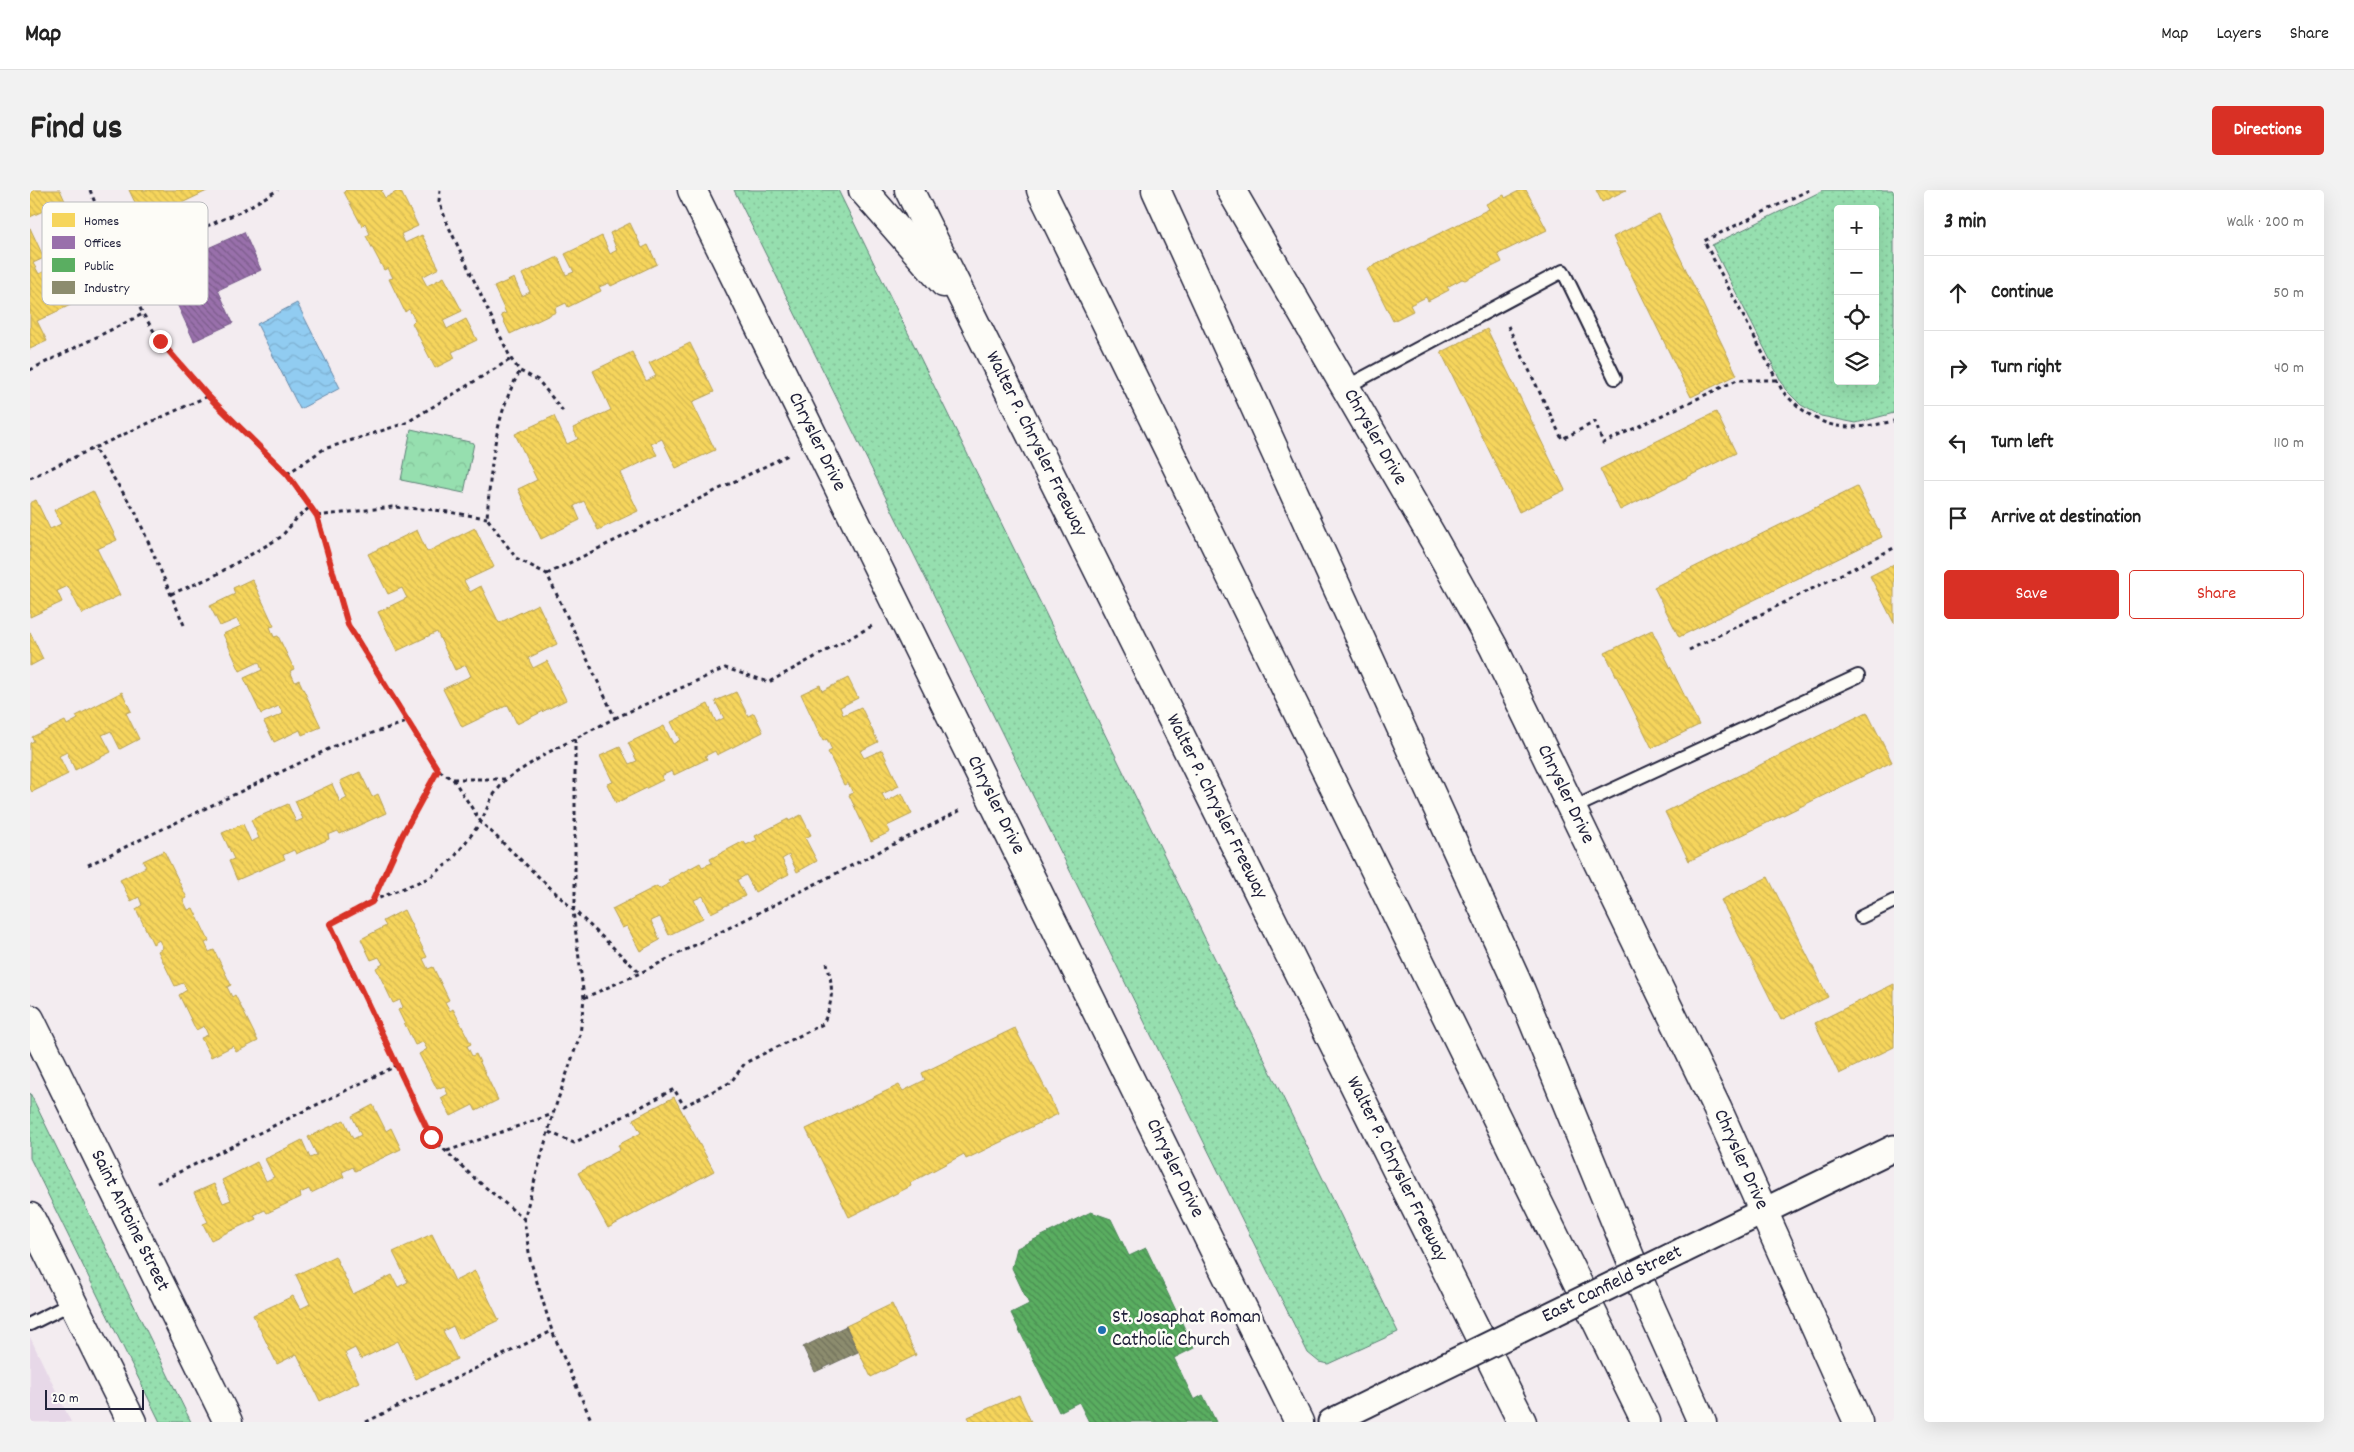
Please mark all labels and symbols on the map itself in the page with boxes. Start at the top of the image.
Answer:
legend [42,202,208,305]
text: Homes [84,212,119,232]
text: Offices [84,234,121,254]
text: Public [84,257,114,277]
text: Industry [84,279,130,299]
route end [149,330,172,353]
street label: Walter P. Chrysler Freeway [978,347,1094,543]
street label: Chrysler Drive [1335,384,1414,491]
street label: Chrysler Drive [780,388,853,496]
street label: Walter P. Chrysler Freeway [1158,709,1274,905]
street label: Chrysler Drive [1529,740,1601,849]
street label: Chrysler Drive [959,751,1032,860]
street label: Walter P. Chrysler Freeway [1338,1072,1455,1268]
street label: Chrysler Drive [1705,1105,1775,1214]
street label: Chrysler Drive [1138,1114,1211,1223]
route start [420,1126,443,1149]
street label: Saint Antoine Street [83,1145,176,1296]
street label: East Canfield Street [1538,1239,1687,1331]
place label: St. Josaphat Roman Catholic Church [1112,1304,1261,1355]
marker: St. Josaphat Roman Catholic Church [1096,1324,1108,1336]
scale bar [45,1387,144,1410]

